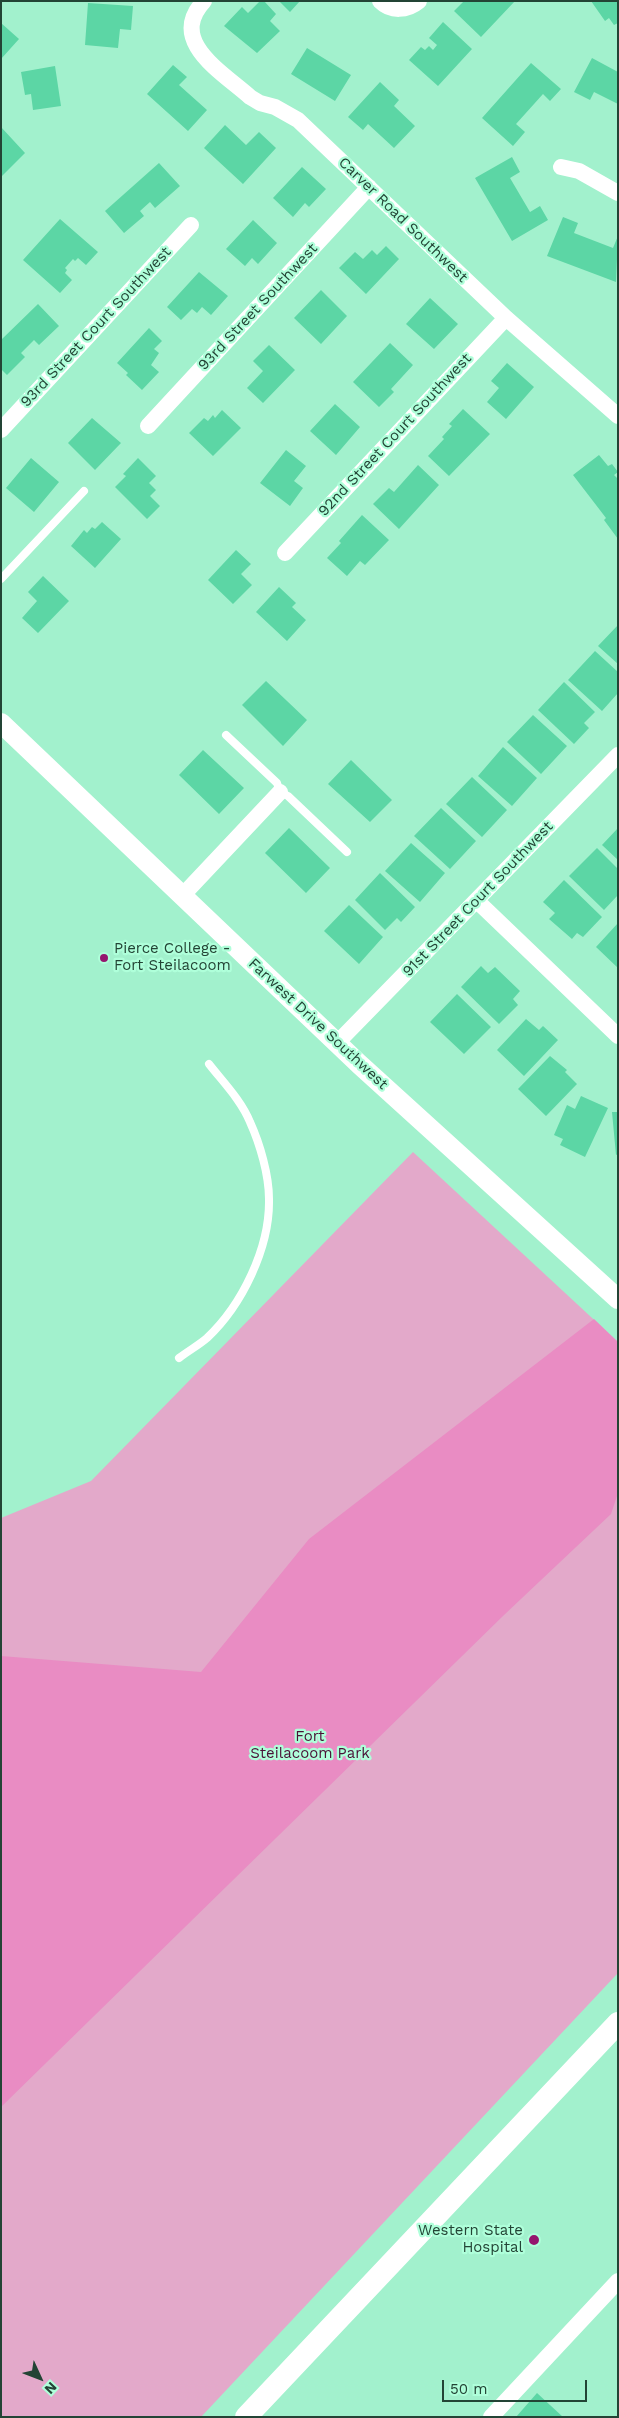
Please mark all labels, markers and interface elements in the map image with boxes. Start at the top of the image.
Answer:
street label: Carver Road Southwest [335,154,471,286]
street label: 93rd Street Southwest [195,240,321,374]
street label: 93rd Street Court Southwest [17,243,175,411]
street label: 92nd Street Court Southwest [315,350,475,520]
street label: 91st Street Court Southwest [399,818,557,980]
place label: Pierce College - Fort Steilacoom [114,940,231,975]
marker: Pierce College - Fort Steilacoom [98,952,110,964]
street label: Farwest Drive Southwest [245,955,391,1093]
park label: Fort Steilacoom Park [250,1728,370,1763]
place label: Western State Hospital [418,2222,523,2257]
marker: Western State Hospital [527,2233,541,2247]
north arrow [15,2353,65,2403]
scale bar [444,2370,589,2402]
text: N [42,2379,60,2397]
text: 50 m [450,2380,487,2398]

